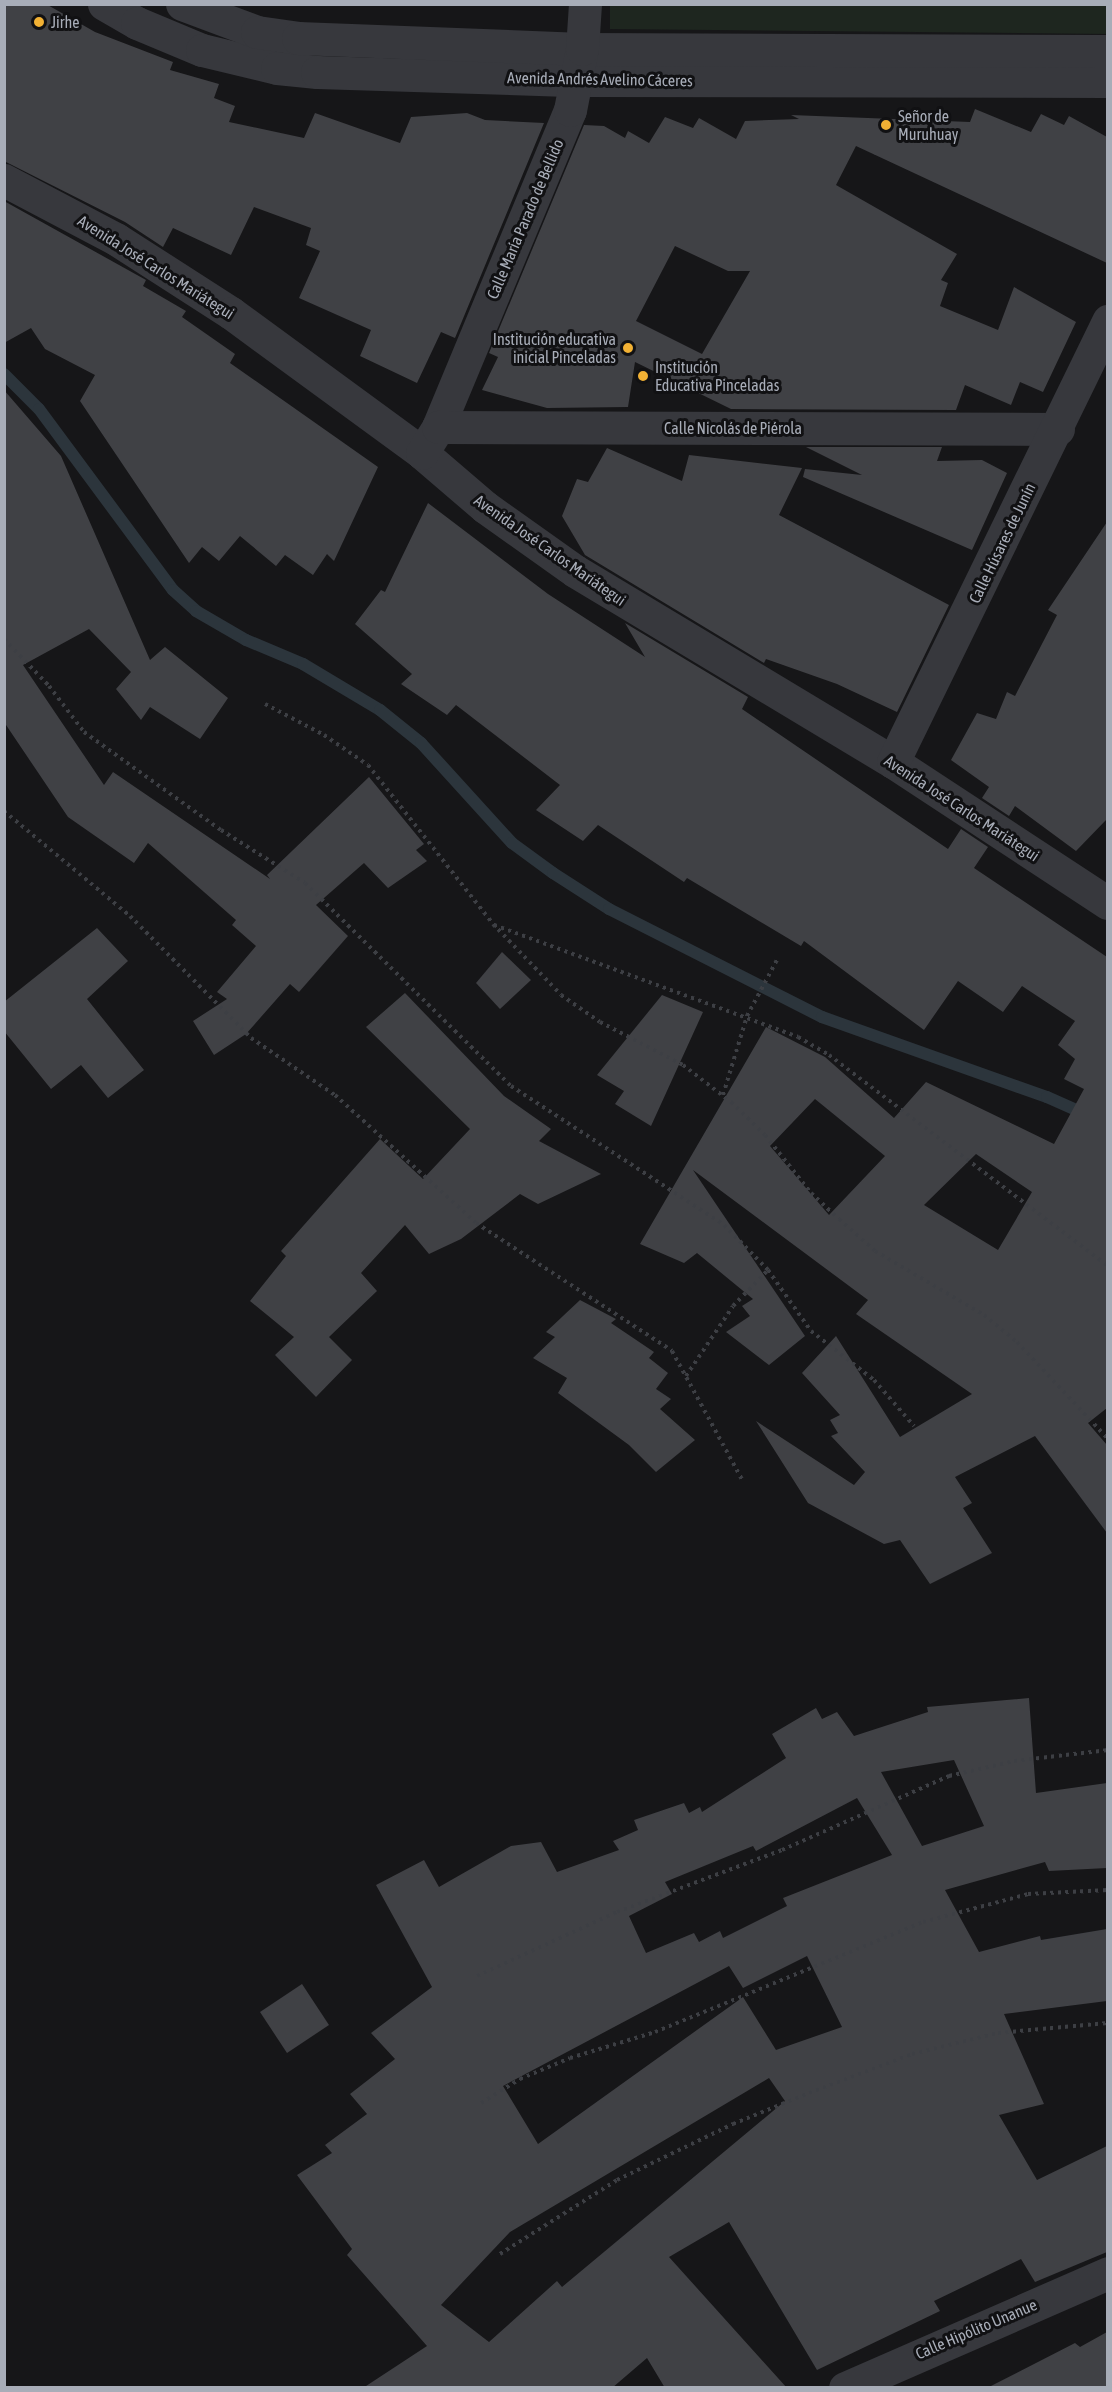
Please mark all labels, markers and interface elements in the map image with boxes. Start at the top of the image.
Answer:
place label: Jirhe [51,12,80,32]
marker: Jirhe [32,15,46,29]
street label: Avenida Andrés Avelino Cáceres [507,68,693,90]
place label: Señor de Muruhuay [898,106,958,144]
marker: Señor de Muruhuay [879,118,893,132]
street label: Calle María Parado de Bellido [483,136,567,302]
street label: Avenida José Carlos Mariátegui [74,211,238,323]
place label: Institución educativa inicial Pinceladas [493,329,616,367]
marker: Institución educativa inicial Pinceladas [621,341,635,355]
place label: Institución Educativa Pinceladas [655,357,779,395]
marker: Institución Educativa Pinceladas [636,369,650,383]
street label: Calle Nicolás de Piérola [664,418,802,438]
street label: Calle Húsares de Junín [965,480,1039,606]
street label: Avenida José Carlos Mariátegui [470,490,630,610]
street label: Avenida José Carlos Mariátegui [881,751,1043,865]
street label: Calle Hipólito Unanue [912,2295,1040,2363]

